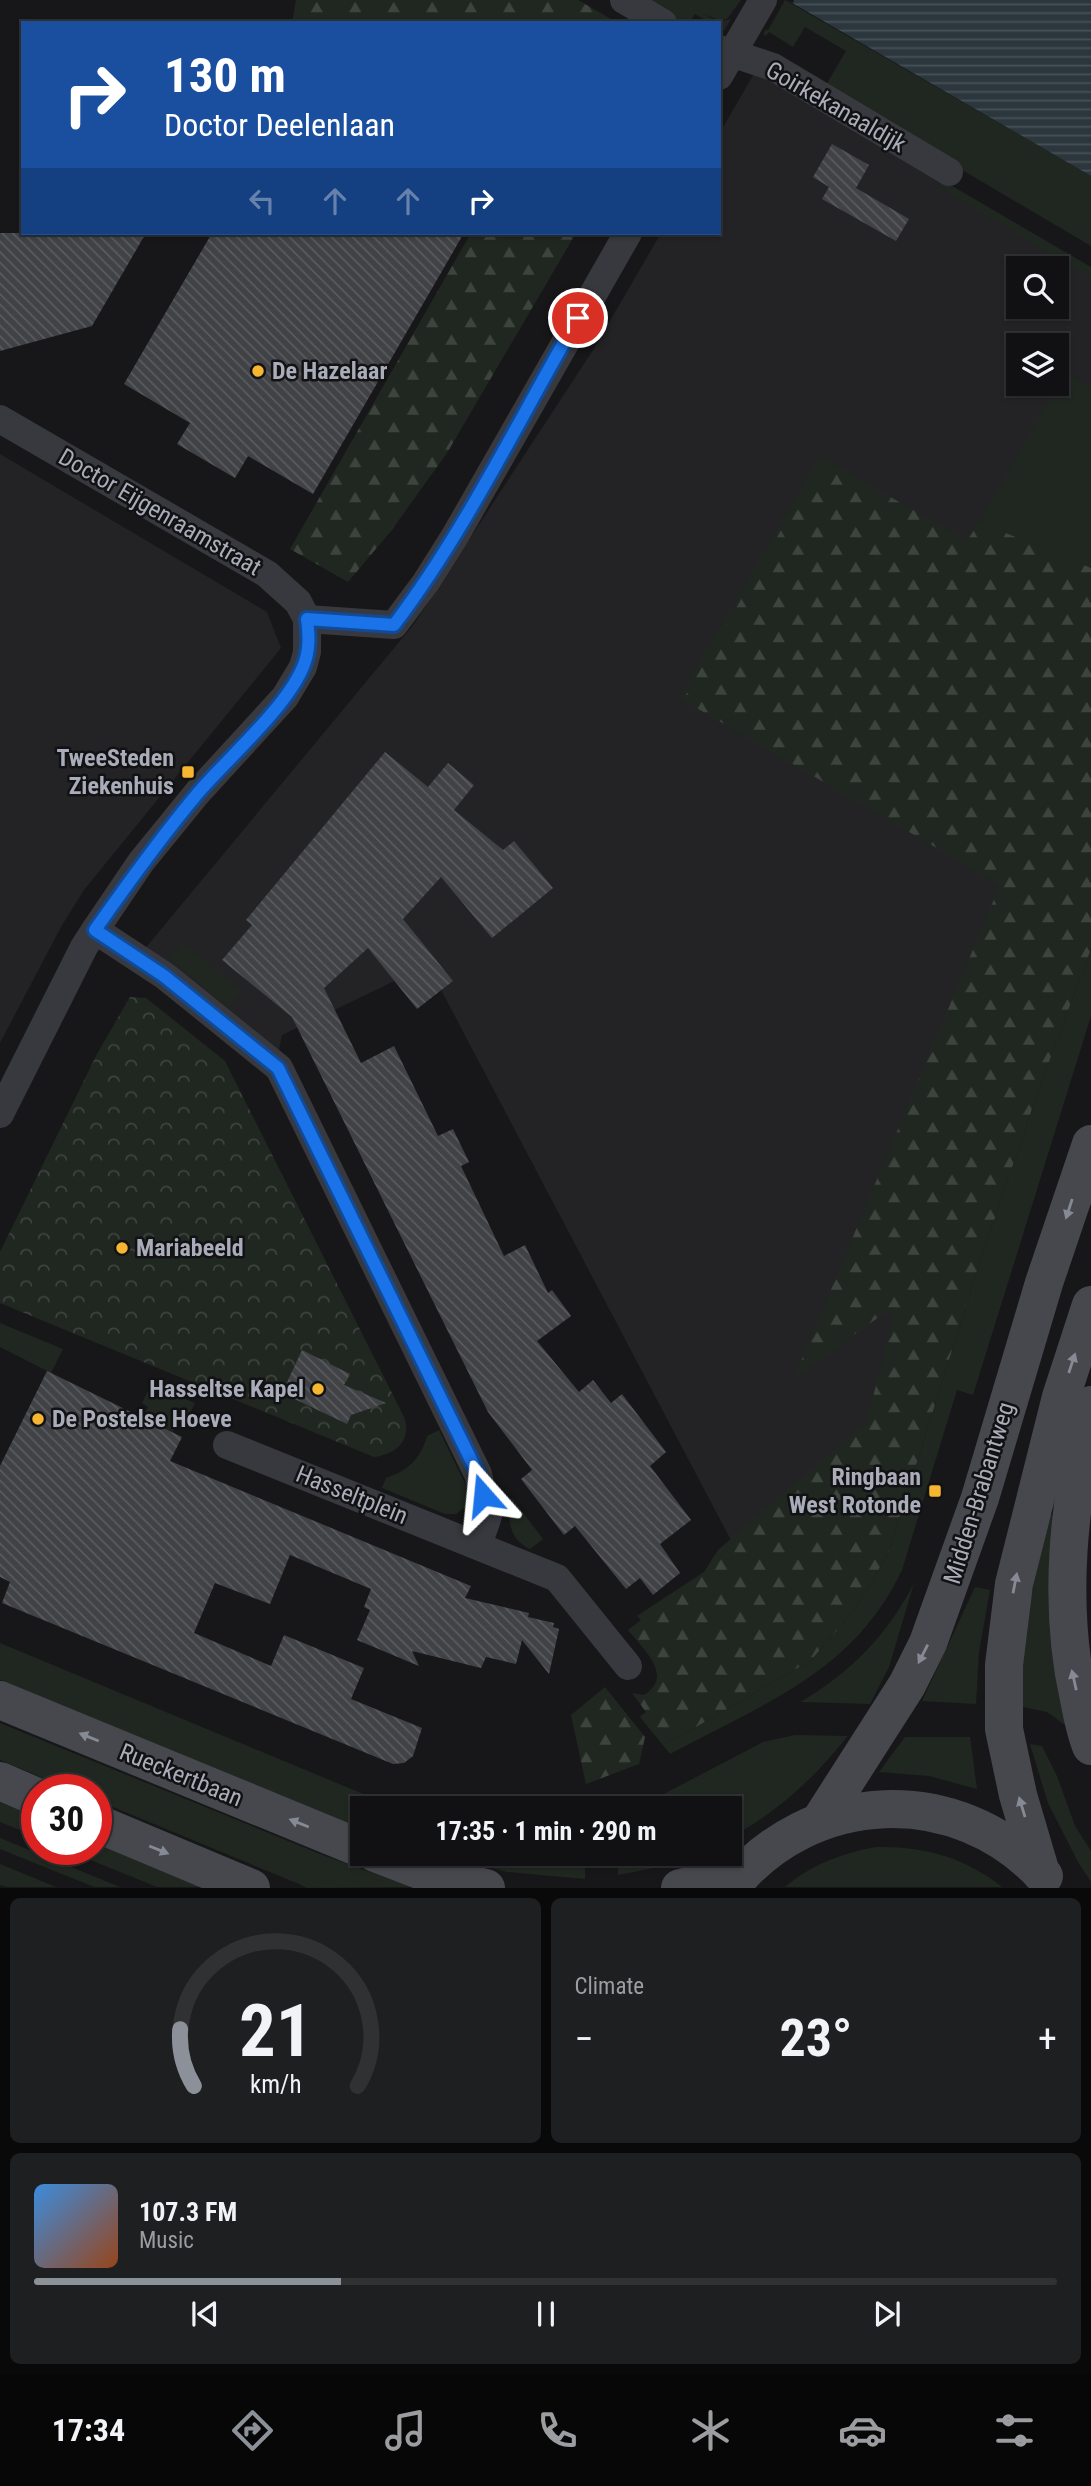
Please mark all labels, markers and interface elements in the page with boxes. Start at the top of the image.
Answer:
text: 130 m [164,47,286,104]
icon: right [49,49,140,140]
street label: Goirkekanaaldijk [761,56,911,158]
text: Doctor Deelenlaan [164,106,395,144]
icon: left [243,182,281,220]
icon: ahead [316,182,354,220]
icon: ahead [389,182,427,220]
icon: right [462,182,500,220]
map controls [1006,256,1069,396]
button: search [1006,256,1069,319]
pin [548,288,608,348]
icon: arrive [559,299,597,337]
button: layers [1006,333,1069,396]
place label: De Hazelaar [272,357,387,385]
marker: De Hazelaar [250,363,266,379]
street label: Doctor Eijgenraamstraat [54,443,266,581]
place label: TweeSteden Ziekenhuis [56,744,174,800]
marker: TweeSteden Ziekenhuis [180,764,196,780]
one-way arrow [1063,1198,1074,1219]
place label: Mariabeeld [136,1234,244,1262]
marker: Mariabeeld [114,1240,130,1256]
one-way arrow [1067,1352,1078,1373]
place label: Hasseltse Kapel [149,1375,304,1403]
marker: Hasseltse Kapel [310,1381,326,1397]
street label: Midden-Brabantweg [938,1399,1020,1587]
place label: De Postelse Hoeve [52,1405,232,1433]
marker: De Postelse Hoeve [30,1411,46,1427]
position arrow [446,1458,520,1532]
street label: Hasseltplein [292,1460,412,1530]
place label: Ringbaan West Rotonde [789,1463,921,1519]
marker: Ringbaan West Rotonde [927,1483,943,1499]
one-way arrow [1009,1572,1020,1594]
one-way arrow [917,1644,928,1664]
one-way arrow [1069,1669,1080,1691]
one-way arrow [78,1731,99,1742]
street label: Rueckertbaan [116,1738,246,1812]
speed limit sign: 30 [21,1774,112,1865]
one-way arrow [1016,1797,1026,1818]
text: 17:35 · 1 min · 290 m [436,1816,656,1846]
one-way arrow [288,1818,309,1829]
one-way arrow [149,1844,170,1855]
text: Climate [575,1973,644,2000]
text: 21 [238,1989,312,2075]
text: 23° [779,2008,852,2069]
text: − [575,2017,594,2061]
text: + [1038,2017,1057,2061]
text: km/h [250,2070,301,2099]
text: 107.3 FM [139,2197,237,2227]
text: Music [139,2227,194,2254]
icon: previous [186,2295,224,2333]
icon: pause [527,2295,565,2333]
icon: next [868,2295,906,2333]
icon: directions [228,2406,277,2455]
icon: music [381,2406,430,2455]
icon: phone [533,2406,582,2455]
icon: climate [686,2406,735,2455]
icon: car [838,2406,887,2455]
icon: filters [990,2406,1039,2455]
text: 17:34 [52,2411,125,2449]

